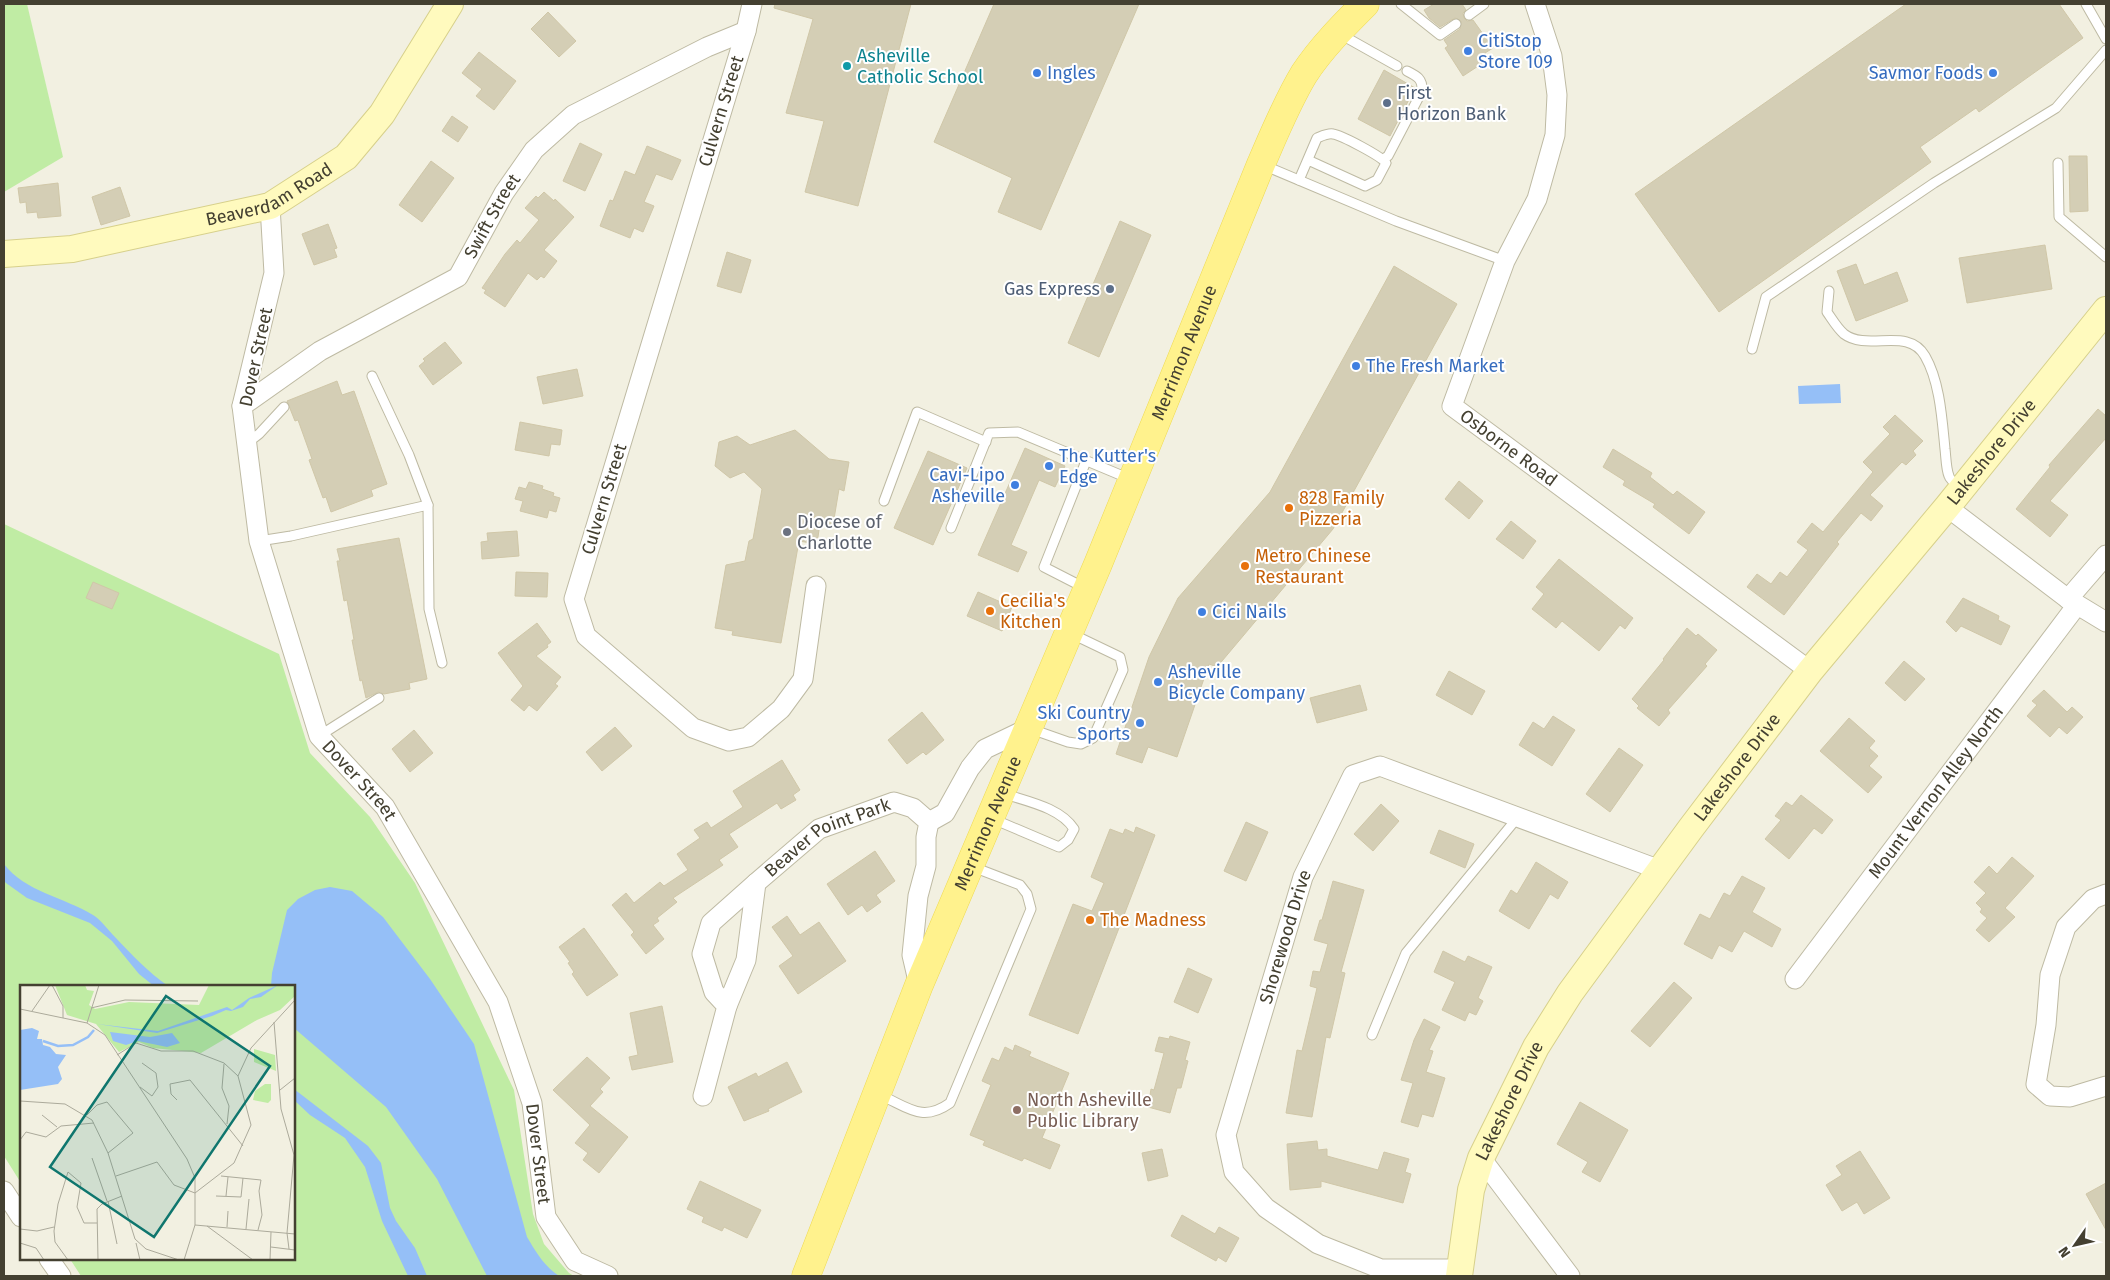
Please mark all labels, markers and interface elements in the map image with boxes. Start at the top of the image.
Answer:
place label: CitiStop Store 109 [1478,30,1553,73]
place label: Asheville Catholic School [857,45,983,88]
marker: CitiStop Store 109 [1462,45,1474,57]
street label: Culvern Street [694,52,748,169]
marker: Asheville Catholic School [841,60,853,72]
place label: Ingles [1047,62,1096,84]
place label: Savmor Foods [1869,62,1983,84]
marker: Ingles [1031,67,1043,79]
marker: Savmor Foods [1987,67,1999,79]
place label: First Horizon Bank [1397,82,1507,125]
marker: First Horizon Bank [1381,97,1393,109]
street label: Beaverdam Road [204,158,336,231]
street label: Swift Street [459,169,525,262]
place label: Gas Express [1004,278,1100,300]
street label: Merrimon Avenue [1147,282,1222,423]
marker: Gas Express [1104,283,1116,295]
street label: Dover Street [235,305,277,409]
place label: The Fresh Market [1366,355,1505,377]
marker: The Fresh Market [1350,360,1362,372]
street label: Lakeshore Drive [1942,394,2041,510]
street label: Osborne Road [1455,405,1562,491]
street label: Culvern Street [577,440,631,557]
place label: The Kutter's Edge [1059,445,1156,488]
marker: The Kutter's Edge [1043,460,1055,472]
place label: Cavi-Lipo Asheville [929,464,1005,507]
marker: Cavi-Lipo Asheville [1009,479,1021,491]
place label: 828 Family Pizzeria [1299,487,1384,530]
marker: 828 Family Pizzeria [1283,502,1295,514]
place label: Diocese of Charlotte [797,511,884,554]
marker: Diocese of Charlotte [781,526,793,538]
place label: Metro Chinese Restaurant [1255,545,1371,588]
marker: Metro Chinese Restaurant [1239,560,1251,572]
place label: Cecilia's Kitchen [1000,590,1065,633]
place label: Cici Nails [1212,601,1286,623]
marker: Cecilia's Kitchen [984,605,996,617]
marker: Cici Nails [1196,606,1208,618]
place label: Asheville Bicycle Company [1168,661,1305,704]
marker: Asheville Bicycle Company [1152,676,1164,688]
street label: Mount Vernon Alley North [1864,701,2008,883]
place label: Ski Country Sports [1038,702,1130,745]
street label: Lakeshore Drive [1689,709,1785,826]
marker: Ski Country Sports [1134,717,1146,729]
street label: Dover Street [317,735,402,825]
street label: Merrimon Avenue [950,753,1026,894]
street label: Beaver Point Park [760,793,894,882]
street label: Shorewood Drive [1255,866,1316,1006]
place label: The Madness [1100,909,1206,931]
marker: The Madness [1084,914,1096,926]
inset map [20,985,295,1260]
street label: Lakeshore Drive [1470,1038,1548,1164]
place label: North Asheville Public Library [1027,1089,1152,1132]
street label: Dover Street [521,1102,555,1206]
marker: North Asheville Public Library [1011,1104,1023,1116]
north arrow [2050,1220,2100,1270]
text: N [2055,1243,2074,1261]

